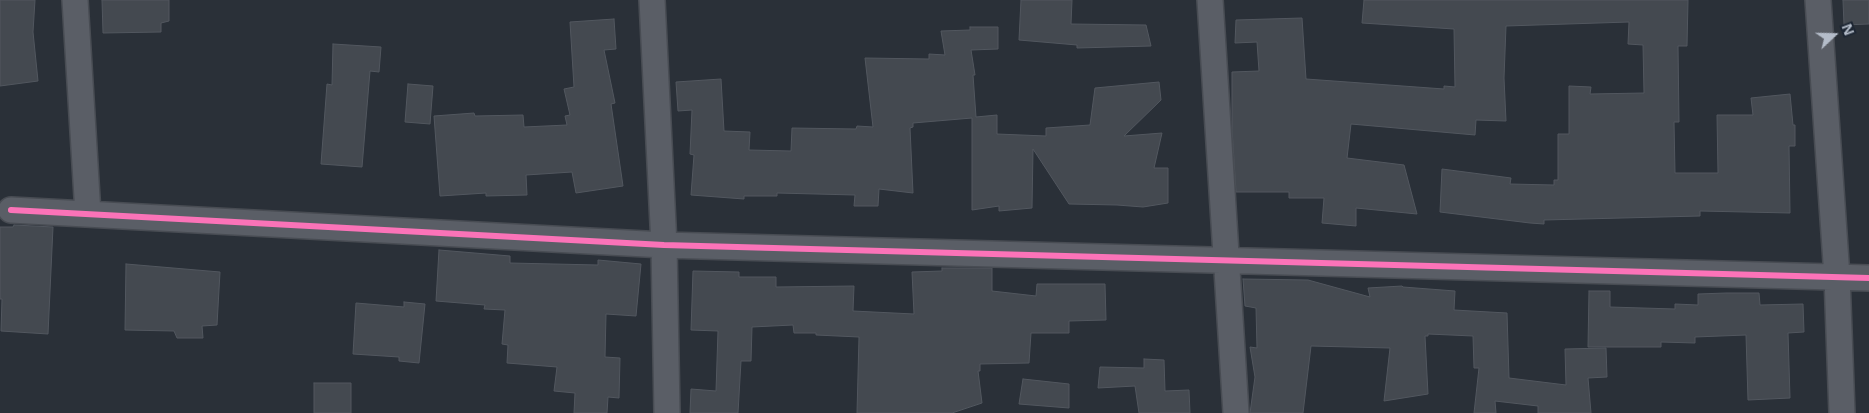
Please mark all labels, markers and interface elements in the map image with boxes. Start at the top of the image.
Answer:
north arrow [1809,10,1859,60]
text: N [1838,21,1859,38]

